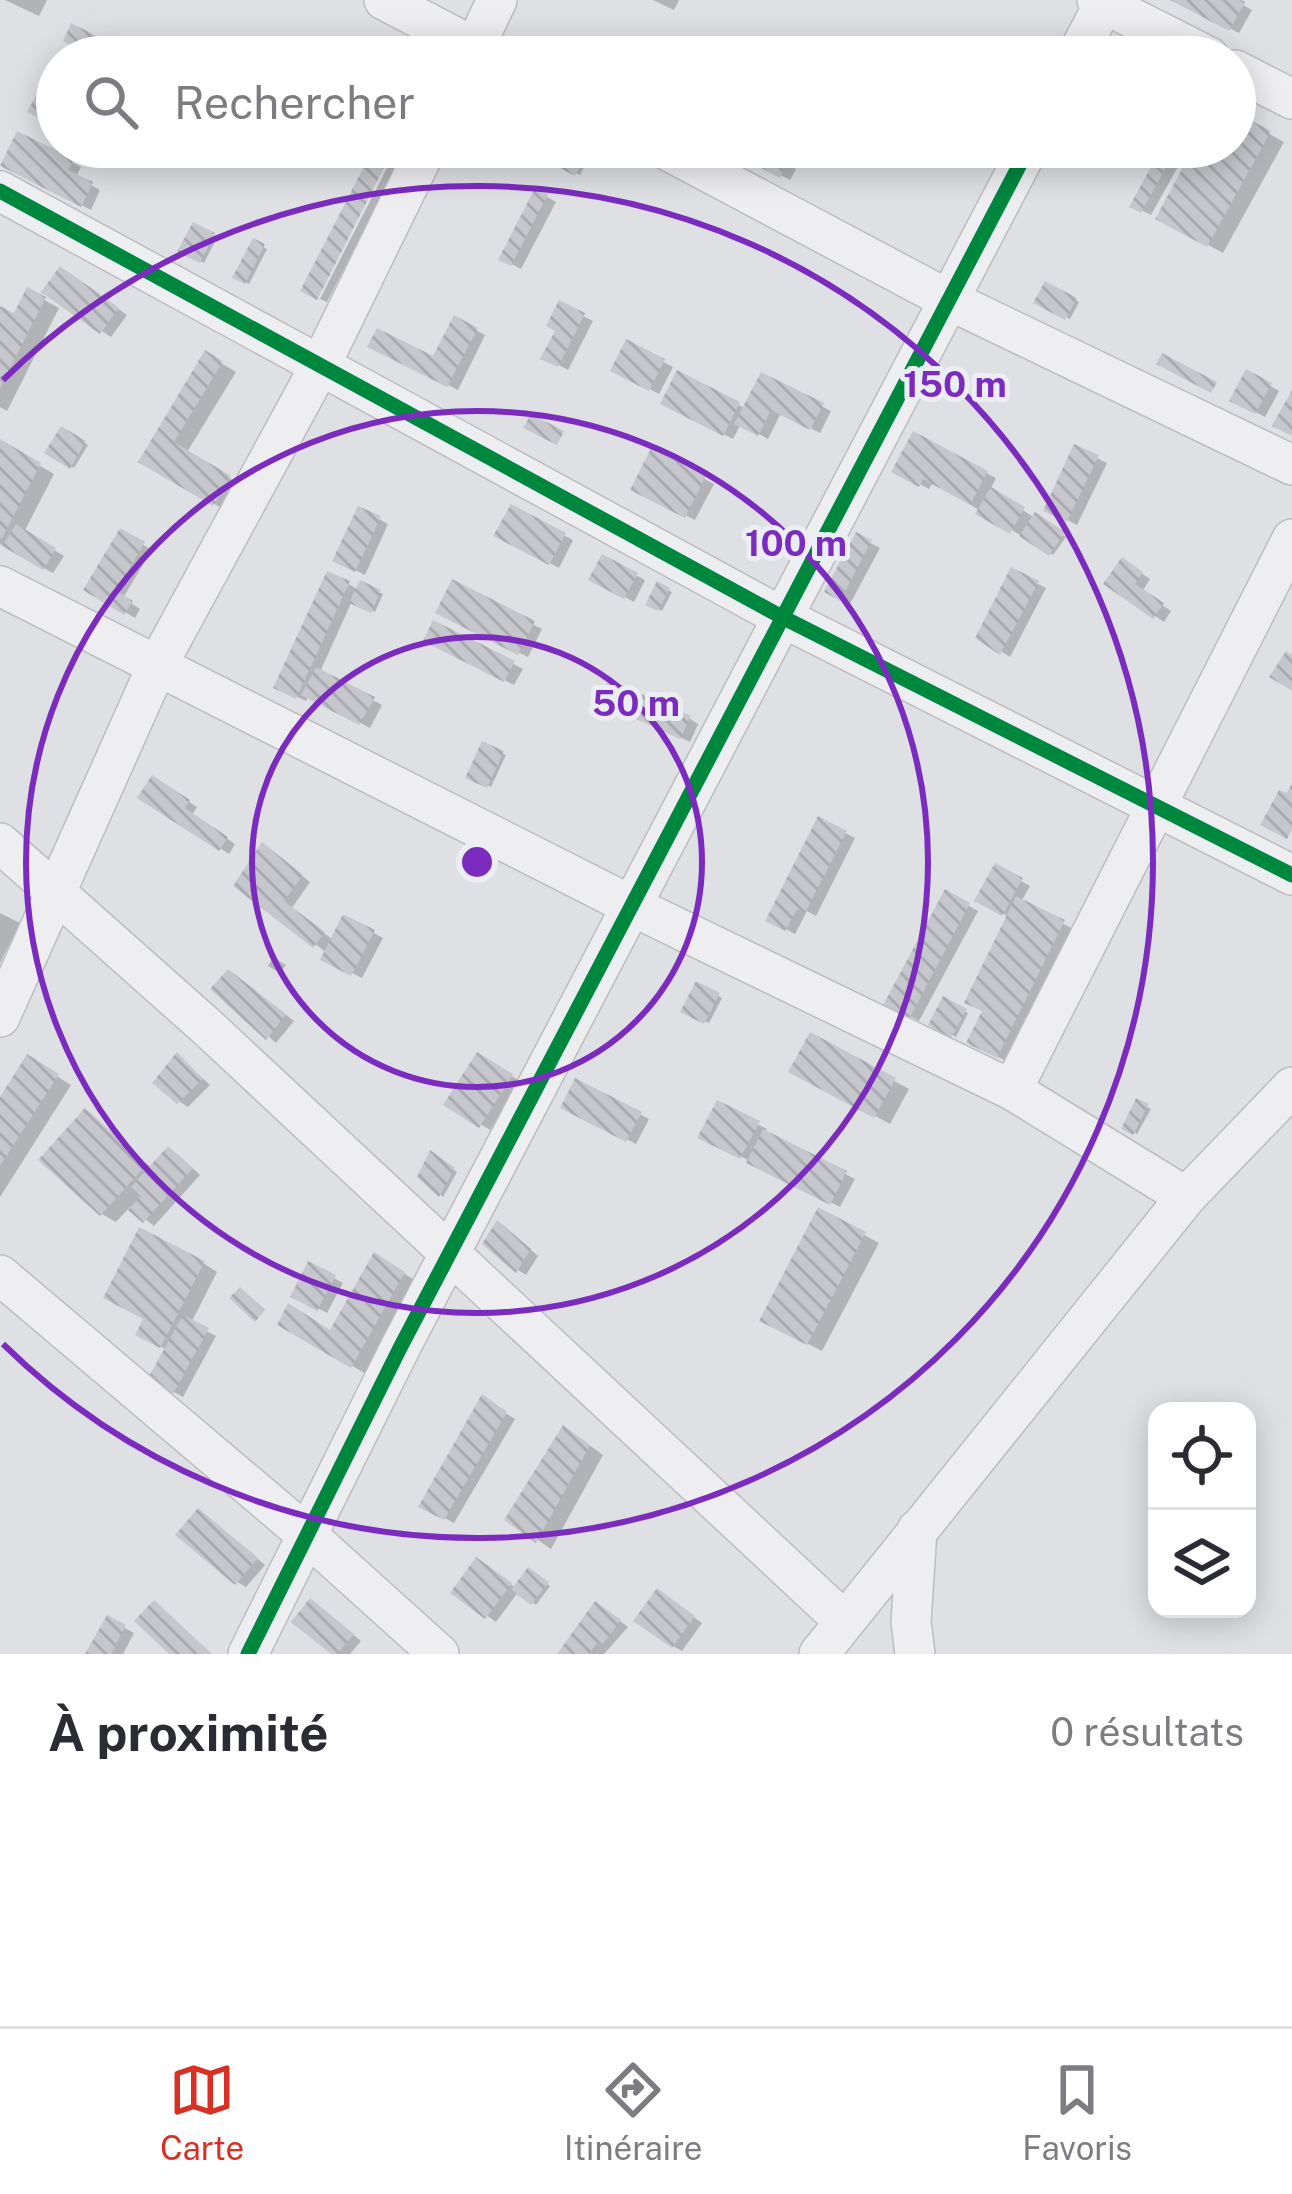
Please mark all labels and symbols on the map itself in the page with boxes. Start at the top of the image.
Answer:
text: 150 m [903,363,1007,405]
text: 100 m [745,522,847,564]
text: 50 m [592,682,680,724]
centre of rings [456,841,498,883]

